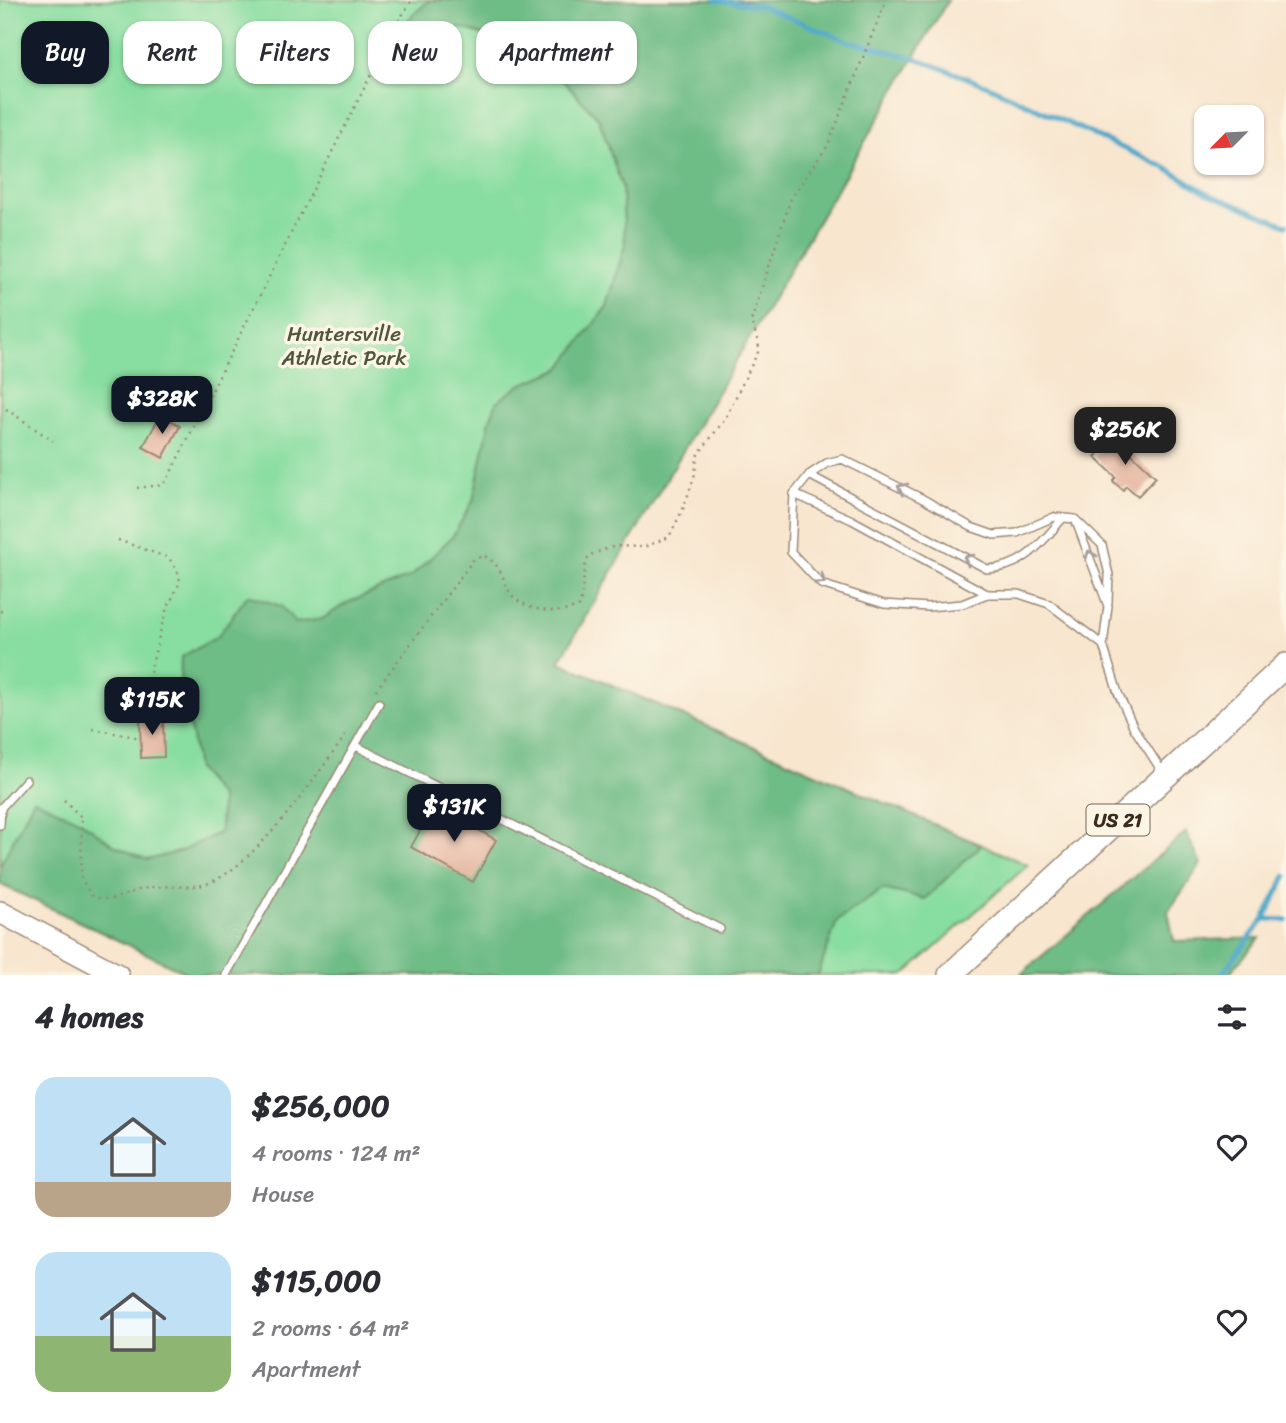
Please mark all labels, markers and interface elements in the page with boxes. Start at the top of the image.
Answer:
chip: Buy [21,21,109,84]
chip: Rent [123,21,222,84]
chip: Filters [236,21,354,84]
chip: New [368,21,462,84]
chip: Apartment [476,21,637,84]
north arrow [1194,105,1264,175]
map controls [1194,105,1264,175]
park label: Huntersville Athletic Park [281,315,407,377]
pin: $328K [113,376,211,436]
text: $328K [127,378,197,419]
pin: $256K [1076,407,1174,467]
text: $256K [1090,409,1160,450]
one-way arrow [897,483,909,497]
one-way arrow [1084,550,1098,562]
one-way arrow [963,554,975,567]
one-way arrow [813,572,826,585]
pin: $115K [103,678,201,737]
text: $115K [120,679,184,720]
pin: $131K [405,784,503,844]
text: $131K [423,786,485,827]
road number: US 21 [1086,804,1150,835]
text: 4 homes [35,990,143,1044]
icon: filters [1213,998,1251,1036]
text: $256,000 [252,1079,390,1133]
icon: home [91,1105,175,1189]
icon: heart [1213,1128,1251,1166]
text: 4 rooms · 124 m² [252,1133,421,1174]
text: House [252,1174,314,1215]
text: $115,000 [252,1254,381,1308]
icon: home [91,1280,175,1364]
icon: heart [1213,1303,1251,1341]
text: 2 rooms · 64 m² [252,1308,409,1349]
text: Apartment [252,1349,361,1390]

